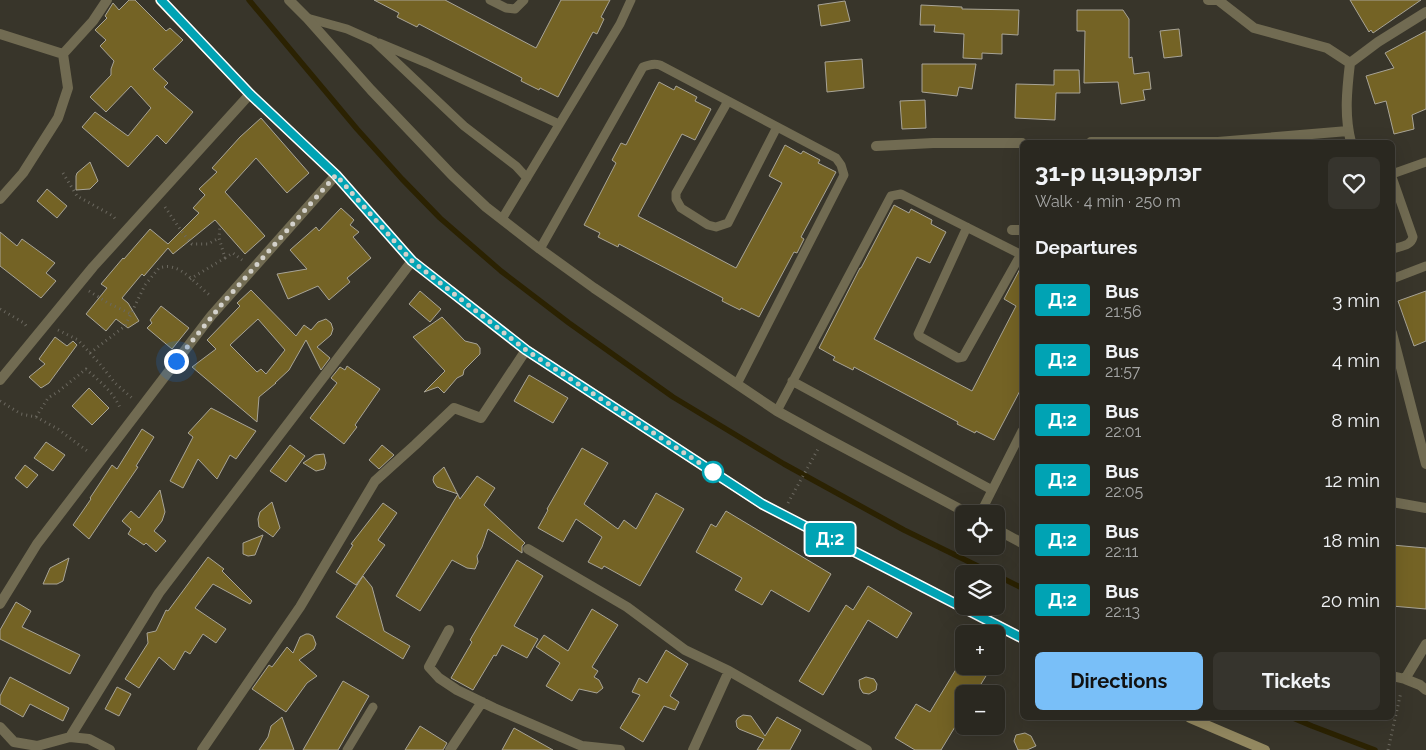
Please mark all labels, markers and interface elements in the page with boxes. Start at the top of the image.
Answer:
button: heart [1328,157,1380,209]
text: 31-р цэцэрлэг [1035,158,1202,187]
text: Walk · 4 min · 250 m [1035,192,1181,211]
text: Departures [1035,236,1137,258]
text: Bus [1105,280,1139,302]
text: Д:2 [1048,289,1077,310]
text: 3 min [1332,289,1380,311]
text: 21:56 [1105,302,1142,321]
text: Bus [1105,340,1139,362]
your location [164,349,189,374]
text: Д:2 [1048,349,1077,370]
text: 4 min [1332,349,1380,371]
text: 21:57 [1105,362,1140,381]
text: Bus [1105,400,1139,422]
text: Д:2 [1048,409,1077,430]
text: 8 min [1331,409,1380,431]
text: 22:01 [1105,422,1141,441]
text: Bus [1105,460,1139,482]
unlabelled marker [702,461,724,483]
text: Д:2 [1048,469,1077,490]
text: 12 min [1324,469,1380,491]
text: 22:05 [1105,482,1143,501]
map controls [955,505,1005,735]
button: locate [955,505,1005,555]
text: Bus [1105,520,1139,542]
line badge: Д:2 [801,523,859,555]
text: Д:2 [816,528,844,549]
text: Д:2 [1048,529,1077,550]
text: 18 min [1323,529,1380,551]
text: 22:11 [1105,542,1138,561]
button: layers [955,565,1005,615]
text: Bus [1105,580,1139,602]
text: Д:2 [1048,589,1077,610]
text: 20 min [1321,589,1380,611]
text: 22:13 [1105,602,1140,621]
button: + [955,625,1005,675]
button: Directions [1035,652,1203,710]
button: Tickets [1213,652,1380,710]
button: − [955,685,1005,735]

